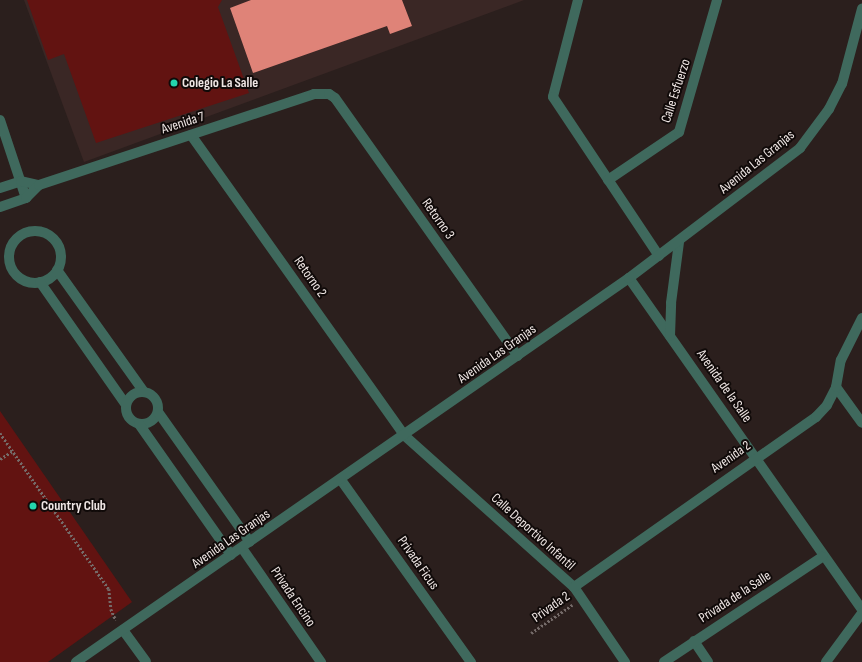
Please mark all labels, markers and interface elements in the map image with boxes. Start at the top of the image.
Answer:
street label: Calle Esfuerzo [658,57,694,125]
place label: Colegio La Salle [182,75,258,91]
marker: Colegio La Salle [169,78,179,88]
street label: Avenida 7 [159,108,207,138]
street label: Avenida Las Granjas [716,127,798,197]
street label: Retorno 3 [418,195,458,243]
street label: Retorno 2 [290,253,330,301]
street label: Avenida Las Granjas [455,321,539,387]
street label: Avenida de la Salle [693,346,755,426]
street label: Avenida 2 [708,437,754,477]
street label: Calle Deportivo Infantil [488,490,578,574]
place label: Country Club [41,498,106,514]
marker: Country Club [28,501,38,511]
street label: Avenida Las Granjas [189,506,273,572]
street label: Privada Ficus [394,533,442,593]
street label: Privada Encino [267,564,319,630]
street label: Privada de la Salle [696,567,774,627]
street label: Privada 2 [529,588,573,626]

